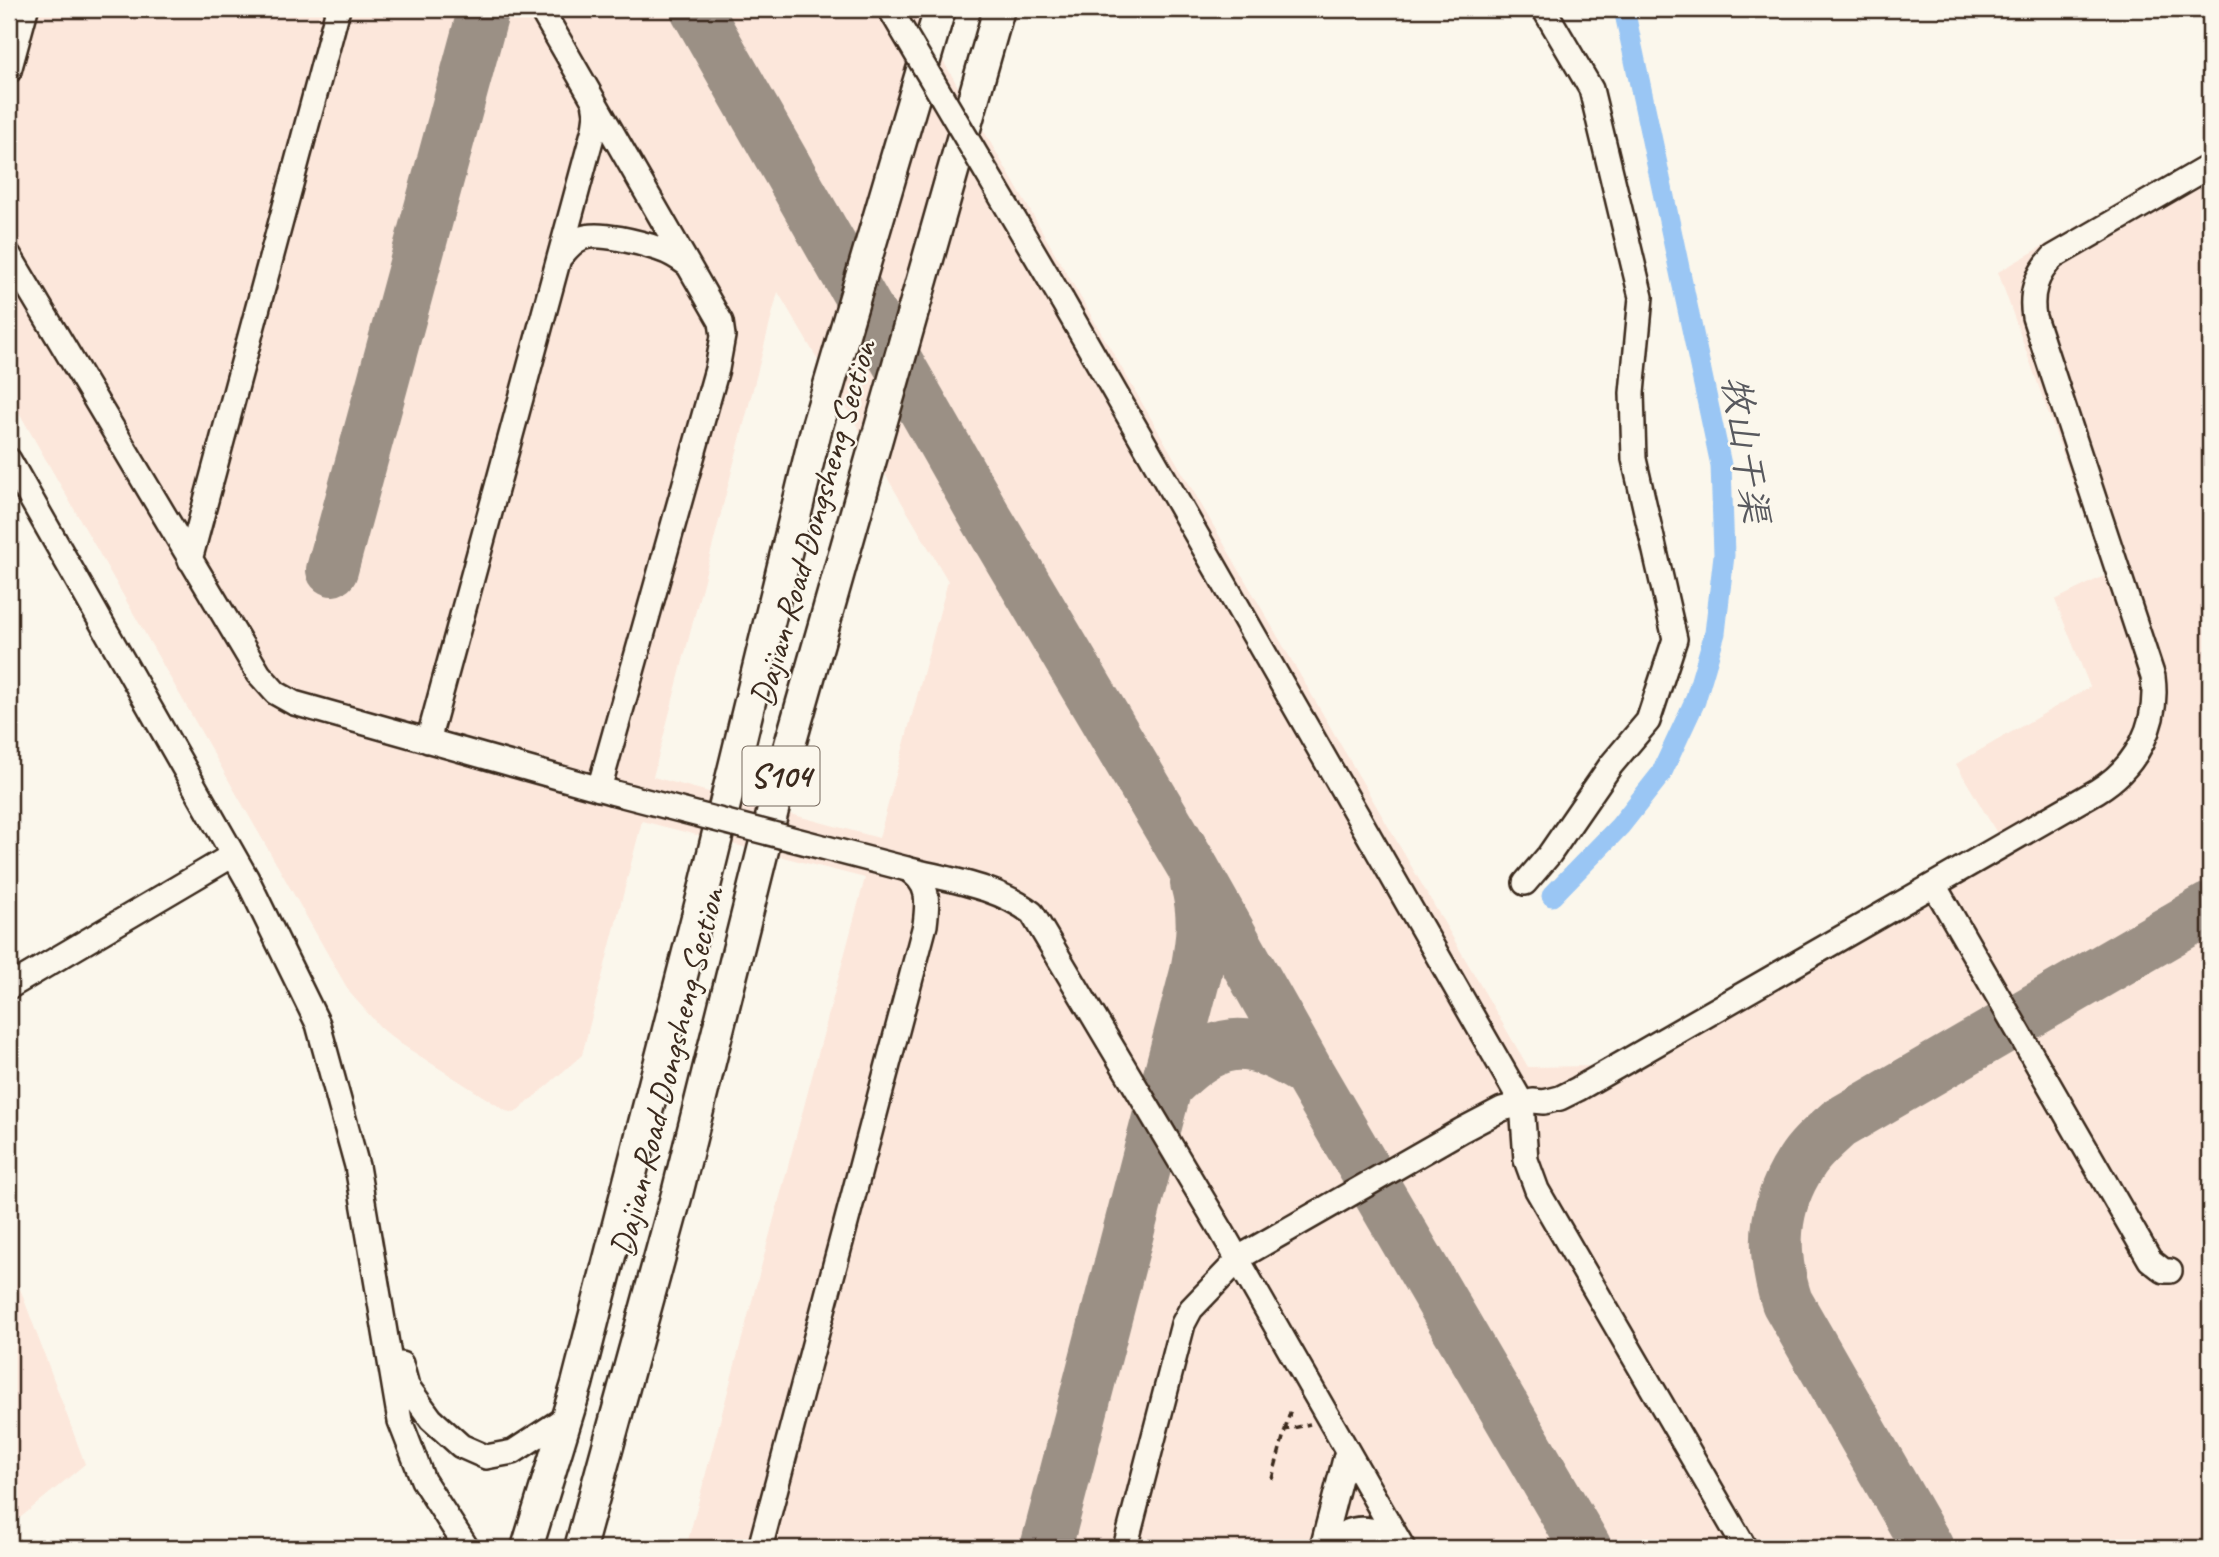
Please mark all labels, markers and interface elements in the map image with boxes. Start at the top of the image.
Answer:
street label: Dajian Road Dongsheng Section [739,333,887,711]
water label: 牧山干渠 [1712,372,1780,529]
road number: S104 [742,747,820,806]
street label: Dajian Road Dongsheng Section [599,881,735,1261]

